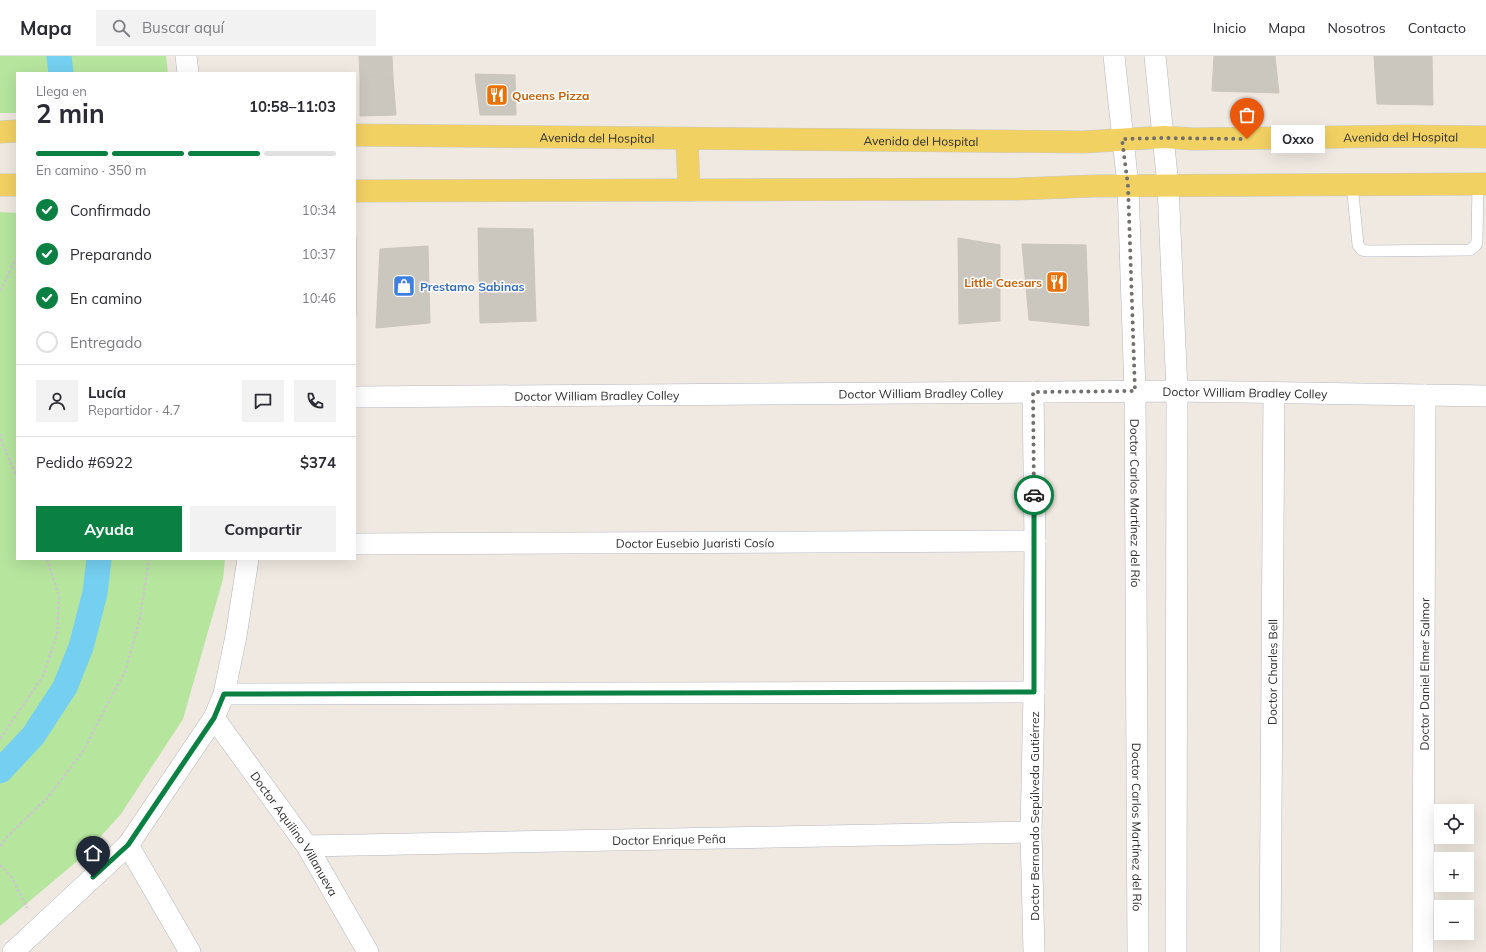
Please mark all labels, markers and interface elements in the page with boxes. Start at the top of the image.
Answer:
search box [96,10,376,46]
text: Mapa [20,16,72,40]
icon: search [110,17,132,39]
text: Buscar aquí [142,18,224,37]
text: Inicio [1213,19,1246,37]
text: Mapa [1268,19,1306,37]
text: Nosotros [1328,19,1386,37]
text: Contacto [1408,19,1466,37]
restaurant icon: Queens Pizza [484,82,510,108]
text: Llega en [36,83,87,99]
place label: Queens Pizza [512,88,589,103]
text: 2 min [36,97,105,130]
text: 10:58–11:03 [249,97,336,116]
pin [1230,98,1264,139]
icon: bag [1236,104,1258,126]
callout: Oxxo [1271,125,1325,153]
street label: Avenida del Hospital [1343,128,1458,144]
street label: Avenida del Hospital [539,129,654,145]
text: Oxxo [1282,131,1314,147]
street label: Avenida del Hospital [863,132,978,148]
text: En camino · 350 m [36,162,146,178]
icon: check [36,199,58,221]
text: Confirmado [70,201,151,220]
text: 10:34 [302,202,336,218]
icon: check [36,243,58,265]
text: Preparando [70,245,152,264]
text: 10:37 [302,246,336,262]
restaurant icon: Little Caesars [1044,269,1070,295]
shop icon: Prestamo Sabinas [391,273,417,299]
place label: Little Caesars [964,275,1042,290]
place label: Prestamo Sabinas [420,279,525,294]
icon: check [36,287,58,309]
text: En camino [70,289,142,308]
text: 10:46 [302,290,336,306]
text: Entregado [70,333,142,352]
button: person [36,380,78,422]
button: chat [242,380,284,422]
button: phone [294,380,336,422]
text: Lucía [88,383,126,402]
street label: Doctor William Bradley Colley [1162,383,1328,401]
street label: Doctor William Bradley Colley [838,385,1004,401]
street label: Doctor William Bradley Colley [515,387,680,403]
text: Repartidor · 4.7 [88,402,181,418]
street label: Doctor Carlos Martínez del Río [1128,419,1144,588]
text: Pedido #6922 [36,453,133,472]
text: $374 [300,453,336,472]
courier [1014,475,1054,515]
icon: car [1023,484,1045,506]
button: Ayuda [36,506,182,552]
button: Compartir [190,506,336,552]
street label: Doctor Eusebio Juaristi Cosío [616,535,774,550]
street label: Doctor Daniel Elmer Salmor [1416,597,1432,750]
street label: Doctor Charles Bell [1264,619,1280,725]
street label: Doctor Bernando Sepúlveda Gutiérrez [1027,711,1042,921]
street label: Doctor Carlos Martínez del Río [1129,743,1145,912]
street label: Doctor Aquilino Villanueva [248,768,342,898]
map controls [1434,804,1474,940]
button: locate [1434,804,1474,844]
street label: Doctor Enrique Peña [612,830,726,848]
pin [76,836,110,877]
icon: home [82,842,104,864]
button: + [1434,852,1474,892]
button: − [1434,900,1474,940]

